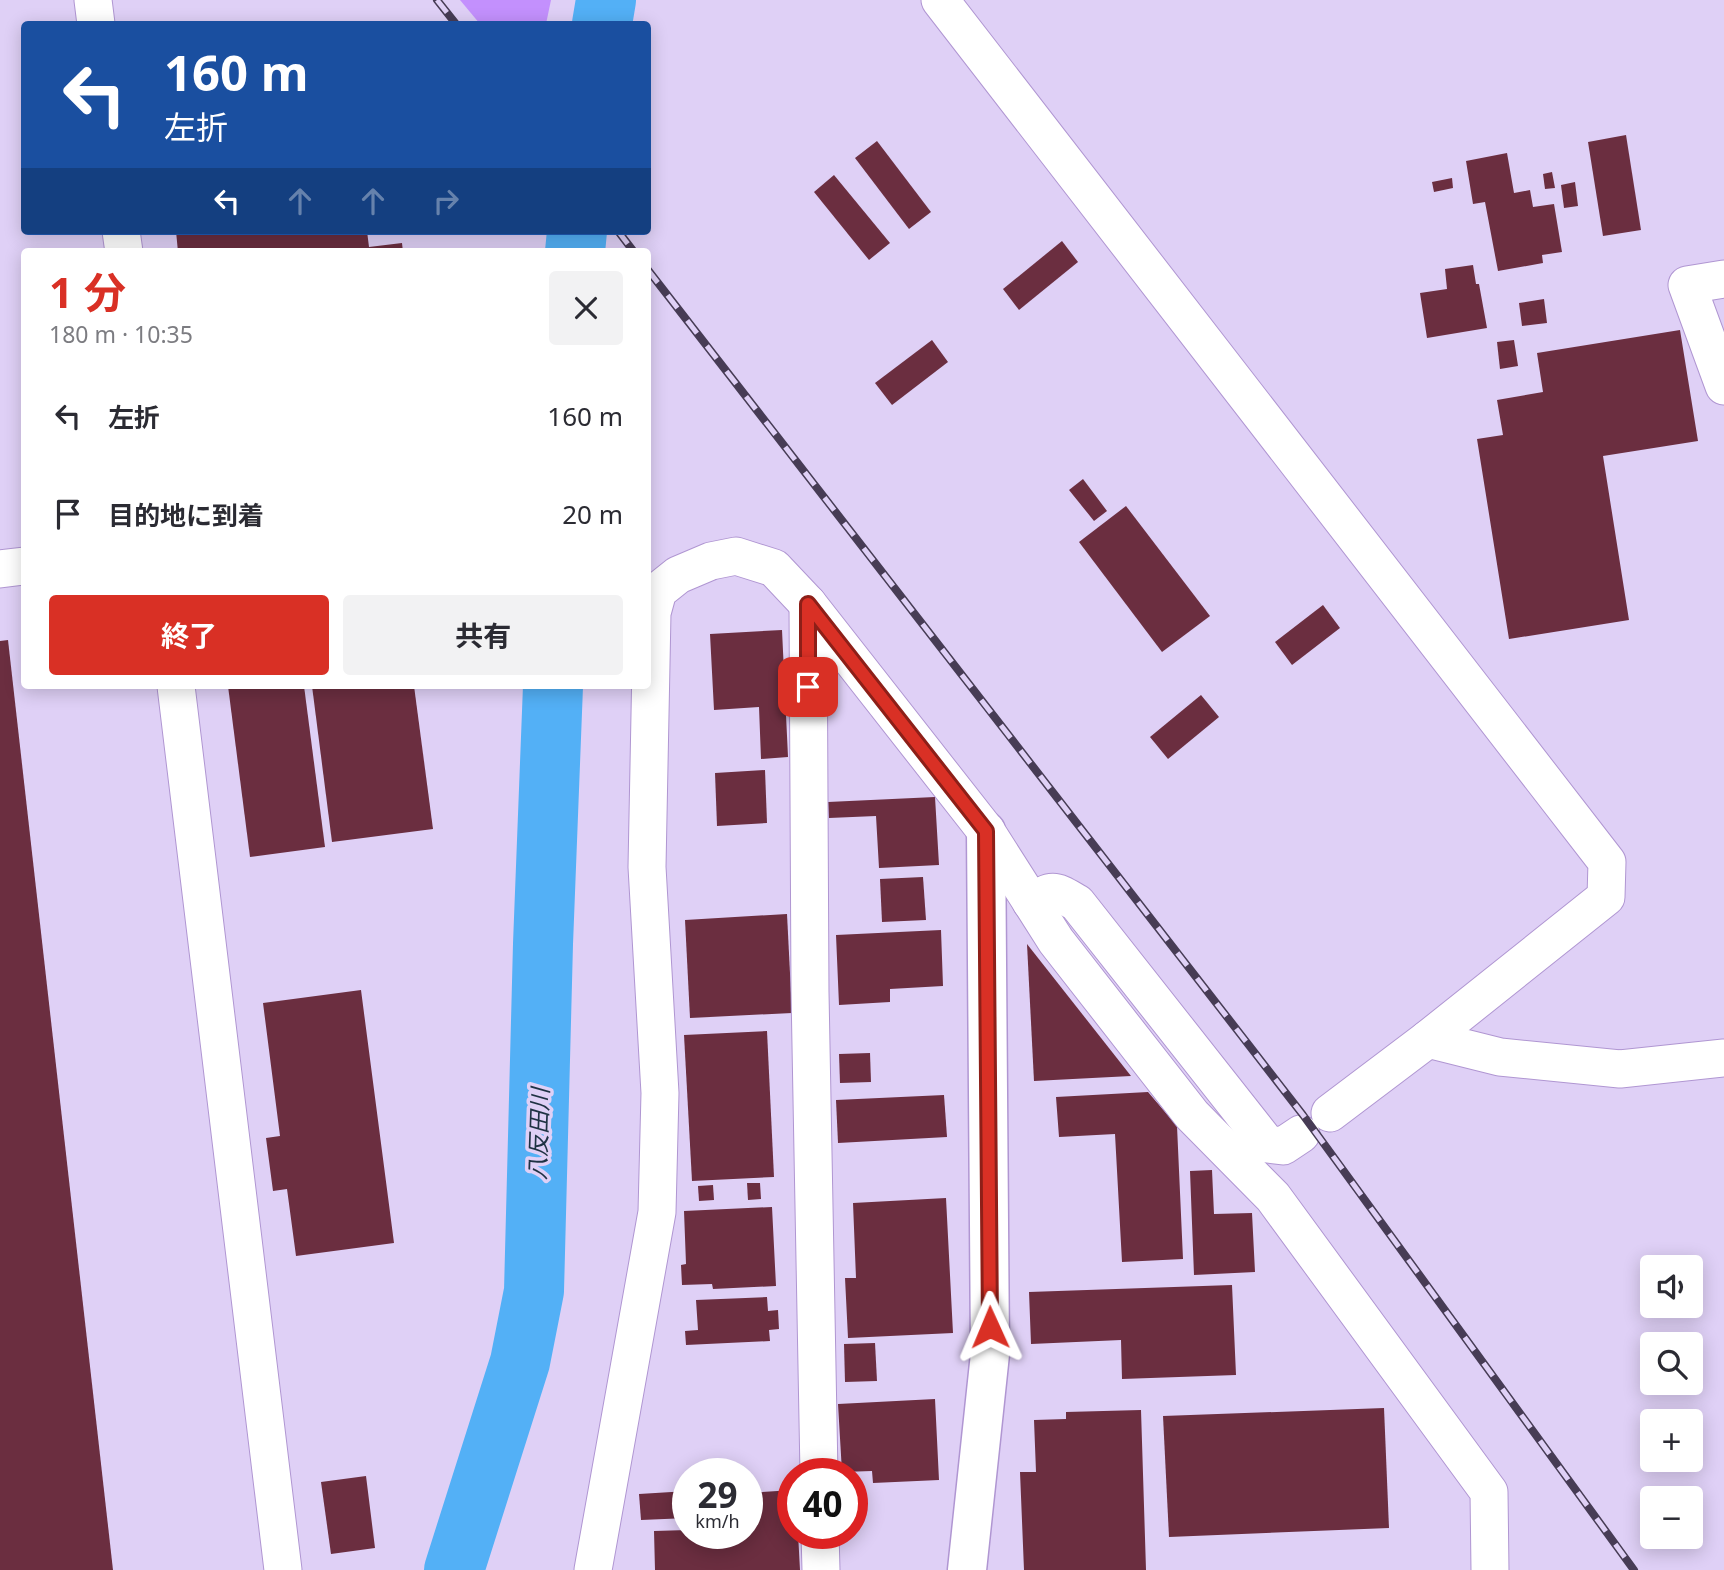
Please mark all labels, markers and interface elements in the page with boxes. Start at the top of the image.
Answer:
text: 160 m [164,39,309,105]
icon: left [49,49,140,140]
text: 左折 [164,105,228,148]
icon: left [208,182,246,220]
icon: ahead [281,182,319,220]
icon: ahead [354,182,392,220]
icon: right [427,182,465,220]
text: 1 分 [49,263,126,320]
button: close [549,271,623,345]
text: 180 m · 10:35 [49,318,193,350]
icon: left [49,397,87,435]
text: 160 m [547,398,623,434]
text: 左折 [108,399,160,435]
icon: arrive [49,495,87,533]
text: 20 m [562,496,623,532]
text: 目的地に到着 [108,497,264,533]
button: 終了 [49,595,329,675]
button: 共有 [343,595,623,675]
pin [778,657,838,717]
icon: arrive [789,668,827,706]
water label: 八反田川 [520,1084,556,1180]
map controls [1640,1255,1703,1549]
button: sound [1640,1255,1703,1318]
position arrow [953,1290,1027,1364]
button: search [1640,1332,1703,1395]
button: + [1640,1409,1703,1472]
speed limit sign: 40 [777,1458,868,1549]
text: 29 [697,1471,738,1518]
button: − [1640,1486,1703,1549]
text: km/h [695,1509,740,1533]

